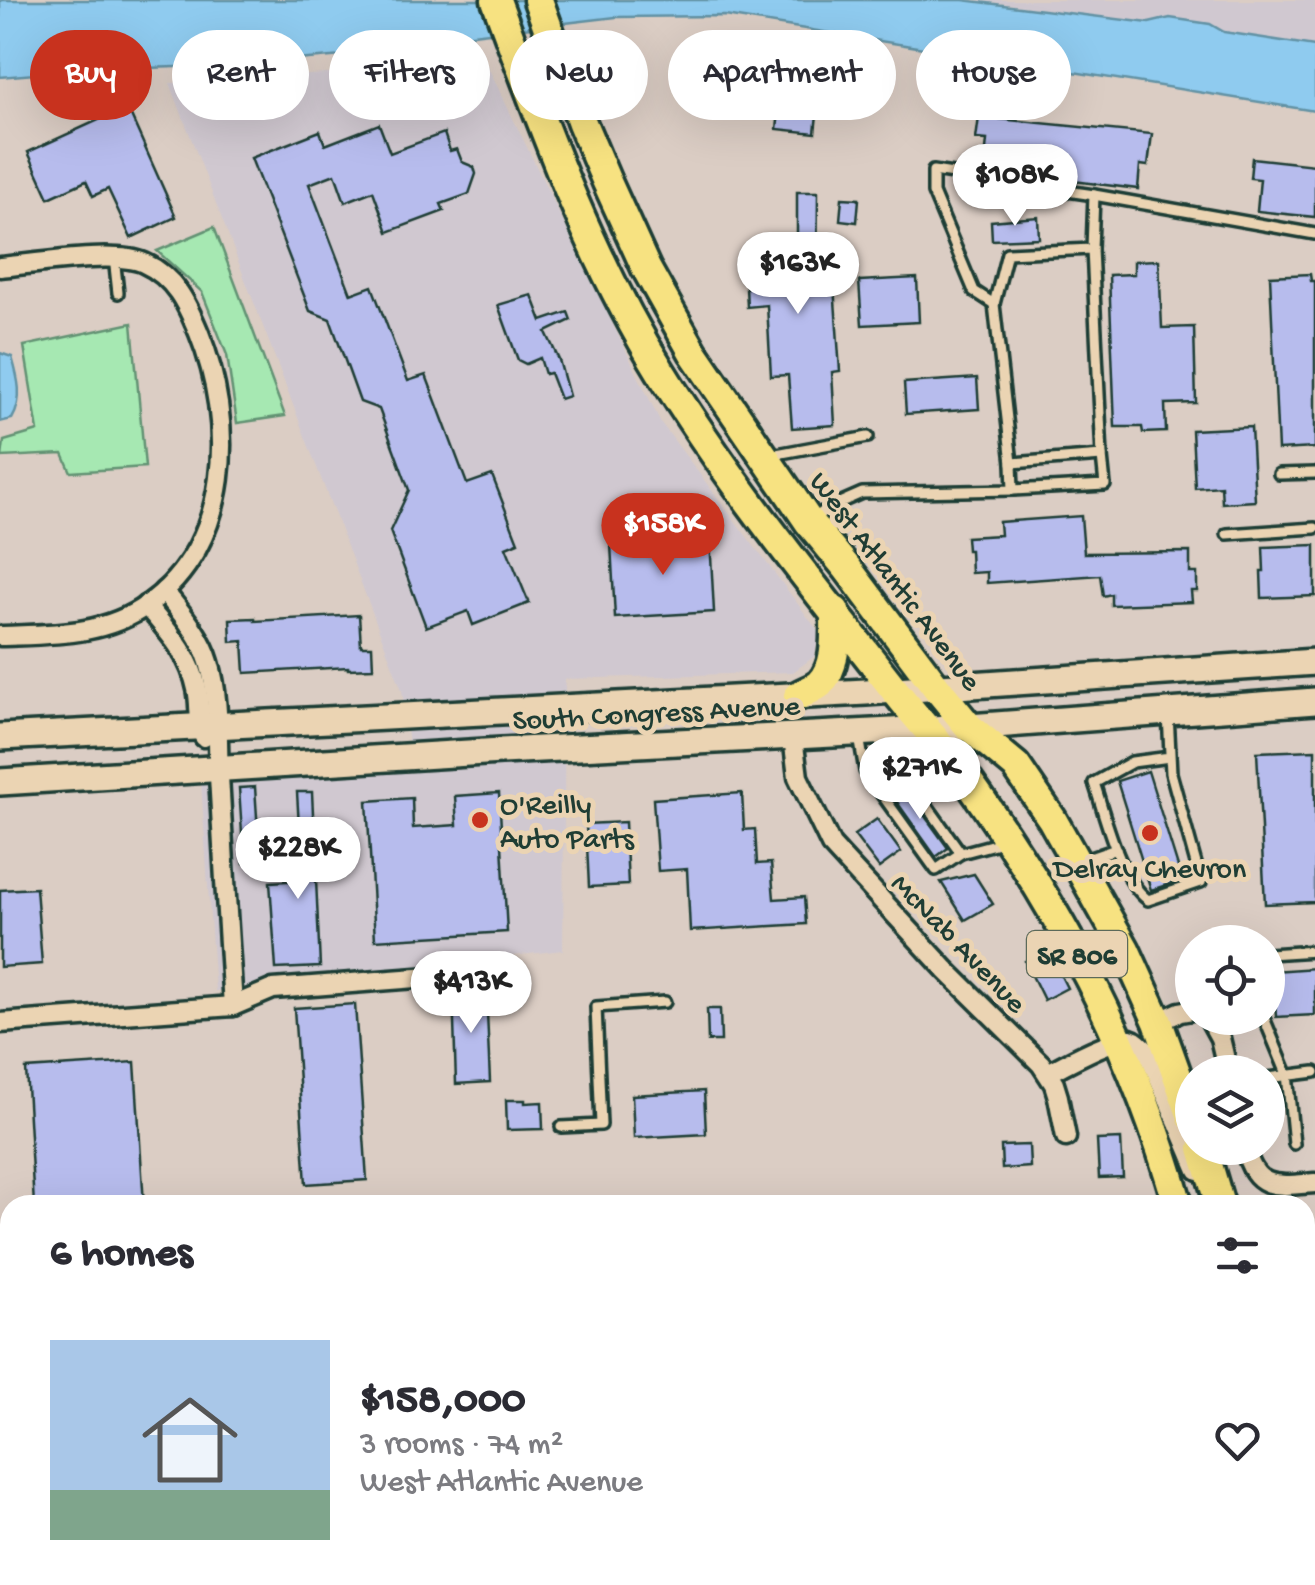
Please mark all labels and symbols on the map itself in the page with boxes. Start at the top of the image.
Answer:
pin: $108K [945,144,1085,229]
pin: $163K [728,232,868,317]
street label: West Atlantic Avenue [800,466,987,700]
pin: $158K [593,493,733,578]
street label: South Congress Avenue [512,690,801,740]
pin: $271K [850,737,990,822]
place label: O'Reilly Auto Parts [500,790,635,859]
marker: O'Reilly Auto Parts [469,809,491,831]
pin: $228K [228,817,368,902]
marker: Delray Chevron [1139,822,1161,844]
place label: Delray Chevron [1052,854,1246,889]
street label: McNab Avenue [882,868,1032,1023]
road number: SR 806 [1027,931,1127,977]
pin: $413K [401,951,541,1036]

